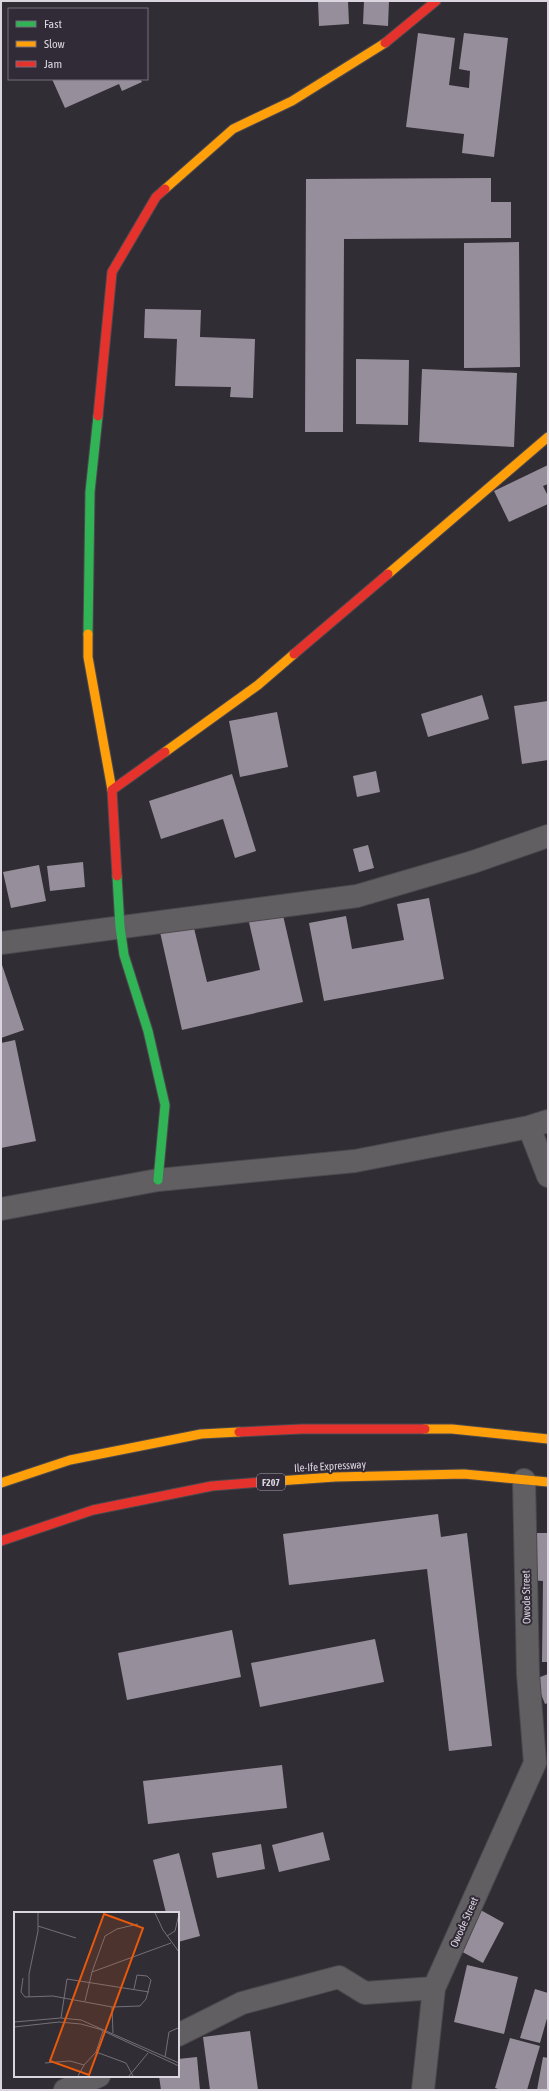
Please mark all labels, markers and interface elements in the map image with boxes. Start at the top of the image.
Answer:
legend [8,8,148,80]
text: Fast [44,17,62,31]
text: Slow [44,37,65,51]
text: Jam [44,57,62,71]
street label: Ile-Ife Expressway [294,1458,367,1474]
road number: F207 [257,1474,285,1490]
street label: Owode Street [520,1570,532,1624]
street label: Owode Street [448,1895,480,1949]
inset map [14,1912,179,2077]

